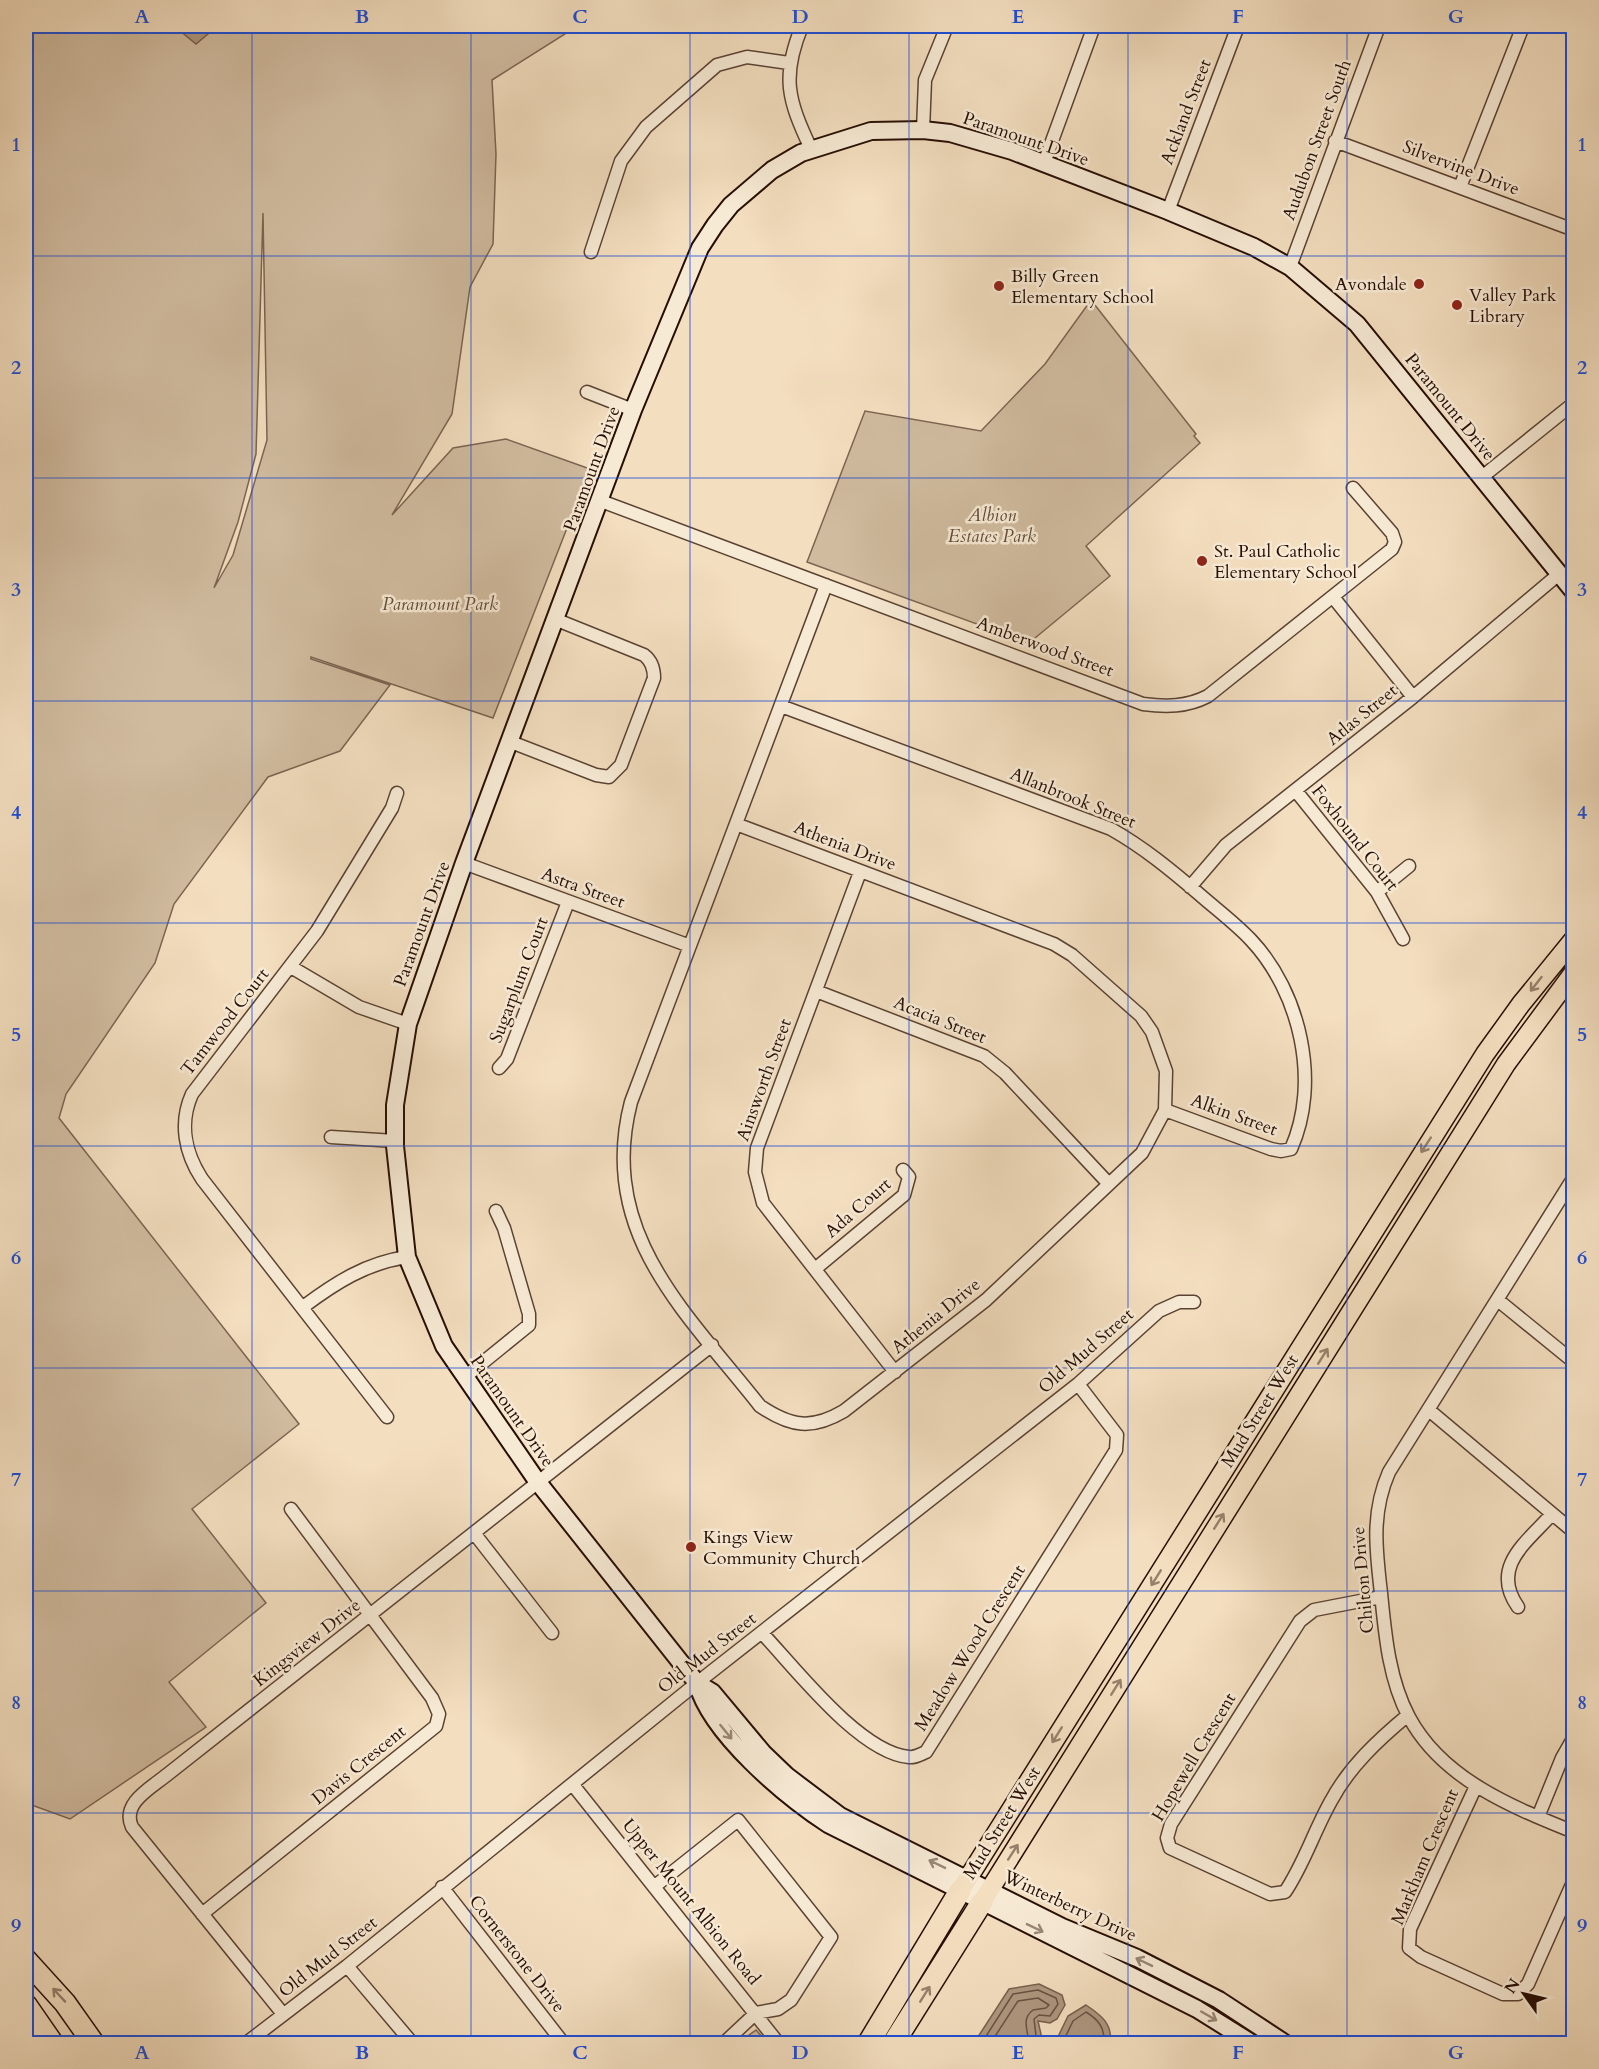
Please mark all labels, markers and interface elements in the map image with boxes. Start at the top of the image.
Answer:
text: A [134,3,150,30]
text: B [355,3,369,30]
text: C [572,3,588,30]
text: D [791,3,809,30]
text: E [1012,3,1024,30]
text: F [1232,3,1244,30]
text: G [1448,3,1464,30]
street label: Ackland Street [1154,55,1218,168]
street label: Audubon Street South [1276,56,1358,224]
street label: Paramount Drive [960,106,1092,172]
text: 1 [11,131,21,158]
text: 1 [1577,131,1587,158]
street label: Silvervine Drive [1399,134,1523,202]
place label: Billy Green Elementary School [1011,264,1154,310]
place label: Avondale [1335,272,1407,297]
marker: Avondale [1412,277,1426,291]
marker: Billy Green Elementary School [992,279,1006,293]
place label: Valley Park Library [1469,283,1557,329]
marker: Valley Park Library [1450,298,1464,312]
street label: Paramount Drive [1399,348,1501,466]
text: 2 [11,354,21,381]
text: 2 [1577,354,1587,381]
street label: Paramount Drive [558,403,626,535]
park label: Albion Estates Park [948,503,1036,549]
place label: St. Paul Catholic Elementary School [1214,539,1357,585]
marker: St. Paul Catholic Elementary School [1195,554,1209,568]
text: 3 [11,576,21,603]
text: 3 [1577,576,1587,603]
park label: Paramount Park [382,592,498,617]
street label: Amberwood Street [973,611,1117,683]
street label: Atlas Street [1321,678,1403,751]
street label: Allanbrook Street [1006,761,1140,835]
street label: Foxhound Court [1306,780,1405,897]
text: 4 [11,799,21,826]
text: 4 [1577,799,1587,826]
street label: Athenia Drive [790,815,900,877]
street label: Paramount Drive [388,858,456,990]
street label: Astra Street [538,861,628,915]
street label: Sugarplum Court [483,913,555,1047]
street label: Tamwood Court [175,963,275,1081]
one-way arrow [1530,976,1543,992]
street label: Acacia Street [890,990,990,1050]
street label: Ainsworth Street [730,1015,798,1145]
text: 5 [11,1021,21,1048]
text: 5 [1577,1021,1587,1048]
street label: Alkin Street [1187,1088,1281,1142]
one-way arrow [1420,1137,1433,1154]
street label: Ada Court [819,1172,897,1244]
text: 6 [11,1244,21,1271]
text: 6 [1577,1244,1587,1271]
street label: Athenia Drive [886,1272,986,1360]
street label: Old Mud Street [1033,1302,1139,1400]
one-way arrow [1317,1348,1329,1365]
street label: Mud Street West [1215,1349,1305,1472]
street label: Paramount Drive [464,1350,560,1472]
text: 7 [11,1466,21,1493]
text: 7 [1577,1466,1587,1493]
one-way arrow [1213,1513,1226,1530]
place label: Kings View Community Church [703,1525,860,1571]
street label: Chilton Drive [1346,1525,1380,1635]
marker: Kings View Community Church [684,1540,698,1554]
street label: Meadow Wood Crescent [909,1560,1032,1736]
one-way arrow [1149,1569,1162,1586]
street label: Kingsview Drive [248,1593,366,1693]
street label: Old Mud Street [652,1606,762,1700]
one-way arrow [1111,1679,1123,1696]
street label: Hopewell Crescent [1146,1688,1242,1826]
text: 8 [11,1689,21,1716]
text: 8 [1577,1689,1587,1716]
street label: Davis Crescent [307,1719,412,1811]
one-way arrow [720,1724,733,1740]
one-way arrow [1051,1726,1063,1743]
street label: Mud Street West [957,1761,1047,1884]
street label: Markham Crescent [1385,1785,1465,1929]
street label: Upper Mount Albion Road [616,1814,766,1991]
one-way arrow [1007,1845,1019,1861]
one-way arrow [928,1858,946,1870]
street label: Winterberry Drive [998,1864,1141,1948]
street label: Cornerstone Drive [463,1890,571,2018]
street label: Old Mud Street [273,1910,383,2004]
text: 9 [11,1912,21,1939]
text: 9 [1577,1912,1587,1939]
one-way arrow [1025,1922,1043,1934]
one-way arrow [1136,1956,1154,1968]
north arrow [1494,1964,1554,2024]
text: N [1499,1974,1525,1998]
one-way arrow [919,1986,931,2003]
one-way arrow [52,1988,66,2003]
one-way arrow [1200,2010,1217,2022]
text: A [134,2039,150,2066]
text: B [355,2039,369,2066]
text: C [572,2039,588,2066]
text: D [791,2039,809,2066]
text: E [1012,2039,1024,2066]
text: F [1232,2039,1244,2066]
text: G [1448,2039,1464,2066]

